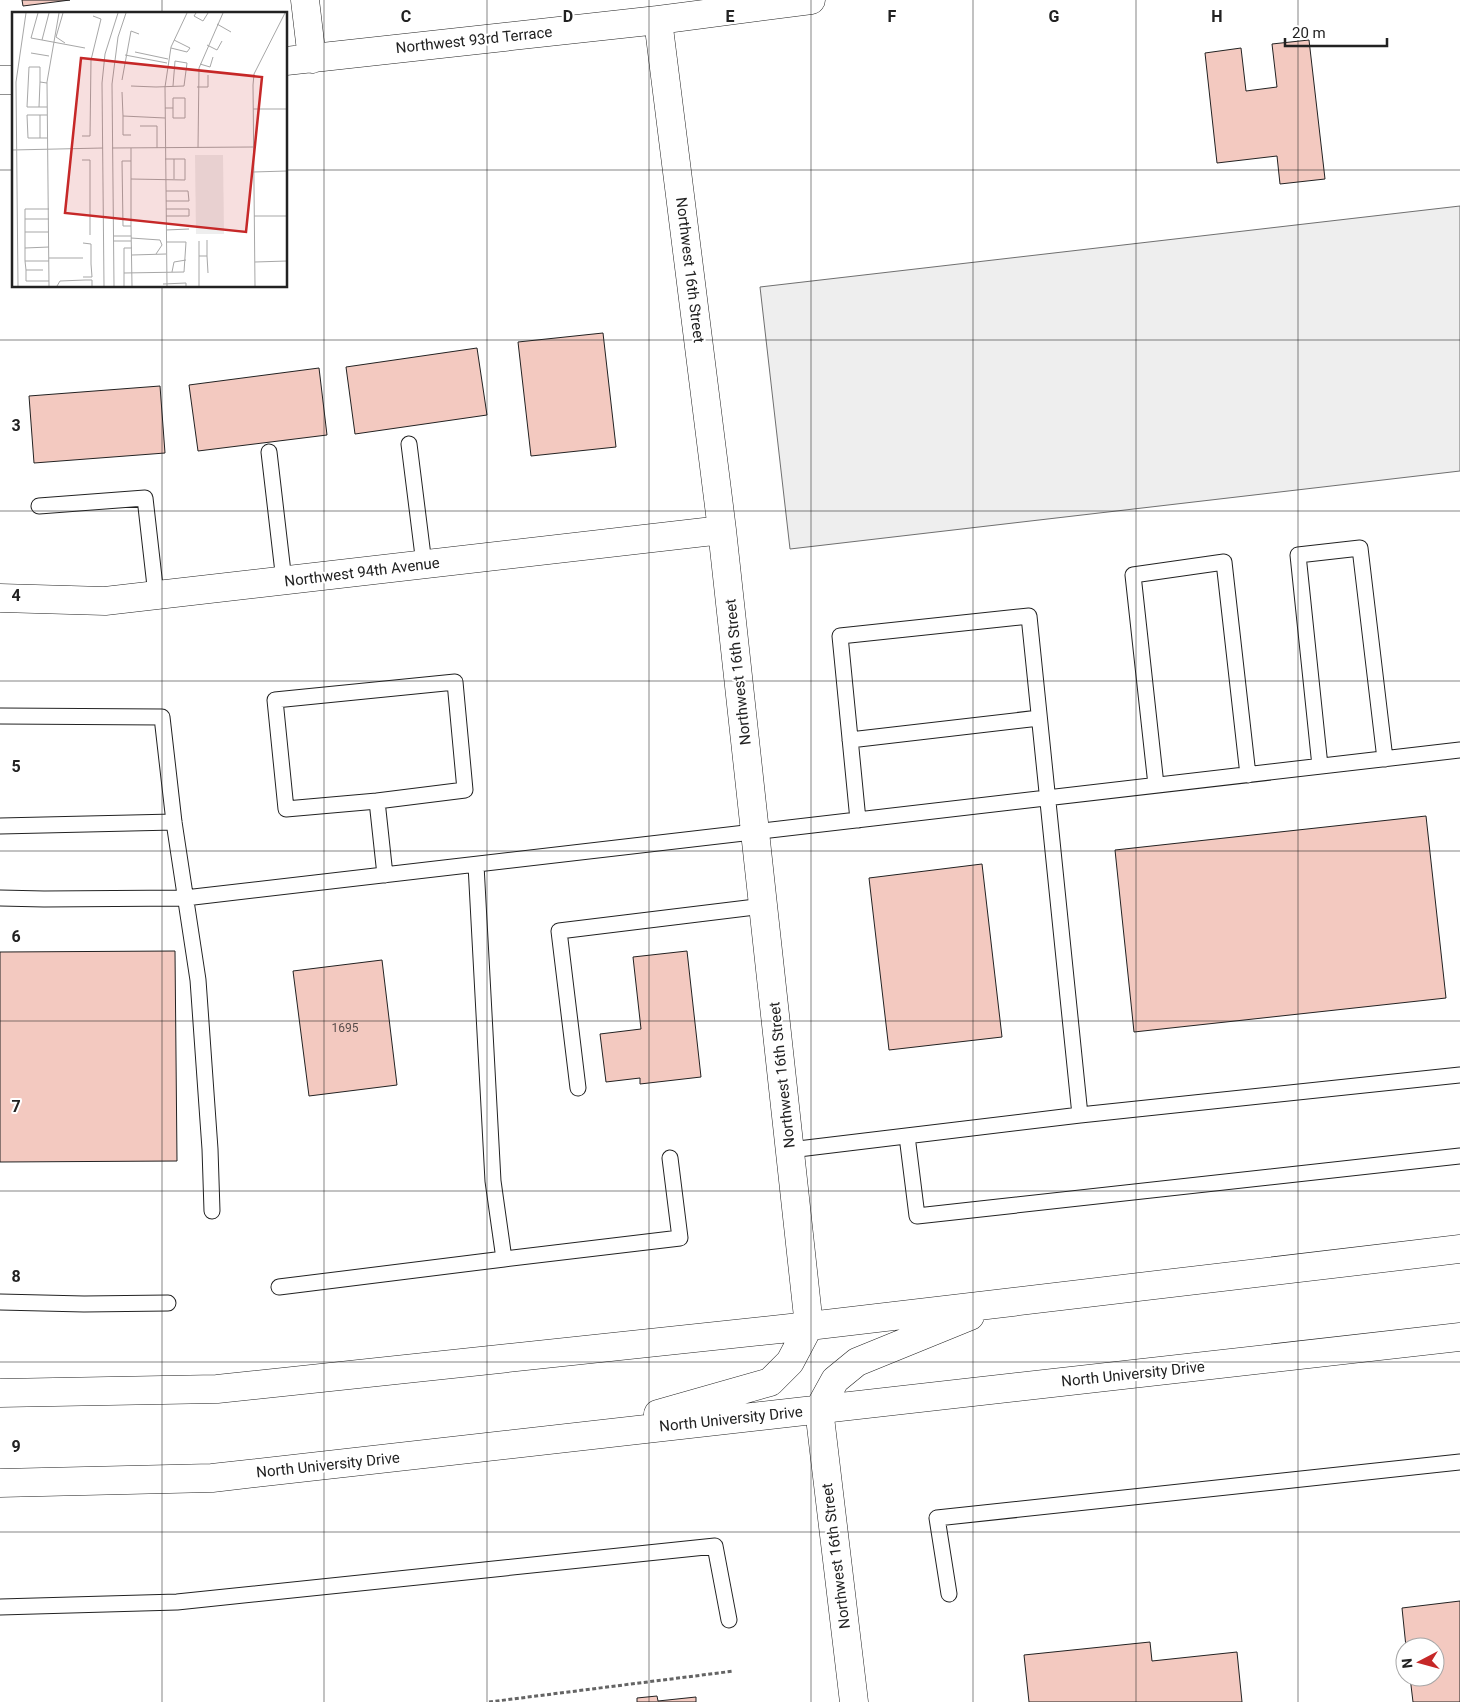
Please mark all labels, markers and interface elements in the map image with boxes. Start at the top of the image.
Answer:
text: C [401,7,411,26]
text: D [563,7,573,26]
text: E [726,7,735,26]
text: F [888,7,897,26]
text: G [1049,7,1060,26]
text: H [1211,7,1223,26]
inset map [12,12,288,288]
scale bar [1285,15,1388,47]
street label: Northwest 93rd Terrace [395,23,553,57]
text: 20 m [1292,24,1326,42]
street label: Northwest 16th Street [672,196,708,344]
text: 3 [11,416,21,435]
street label: Northwest 94th Avenue [283,554,441,590]
text: 4 [11,586,21,605]
street label: Northwest 16th Street [721,598,755,746]
text: 5 [11,757,21,776]
text: 6 [11,927,21,946]
street label: Northwest 16th Street [765,1001,799,1149]
house number: 1695 [332,1021,359,1035]
text: 7 [11,1097,21,1116]
text: 8 [11,1267,21,1286]
street label: North University Drive [1060,1358,1206,1390]
street label: North University Drive [658,1403,804,1435]
text: 9 [11,1437,21,1456]
street label: North University Drive [255,1449,401,1481]
street label: Northwest 16th Street [818,1482,854,1630]
north arrow [1395,1637,1445,1687]
text: N [1399,1658,1416,1669]

